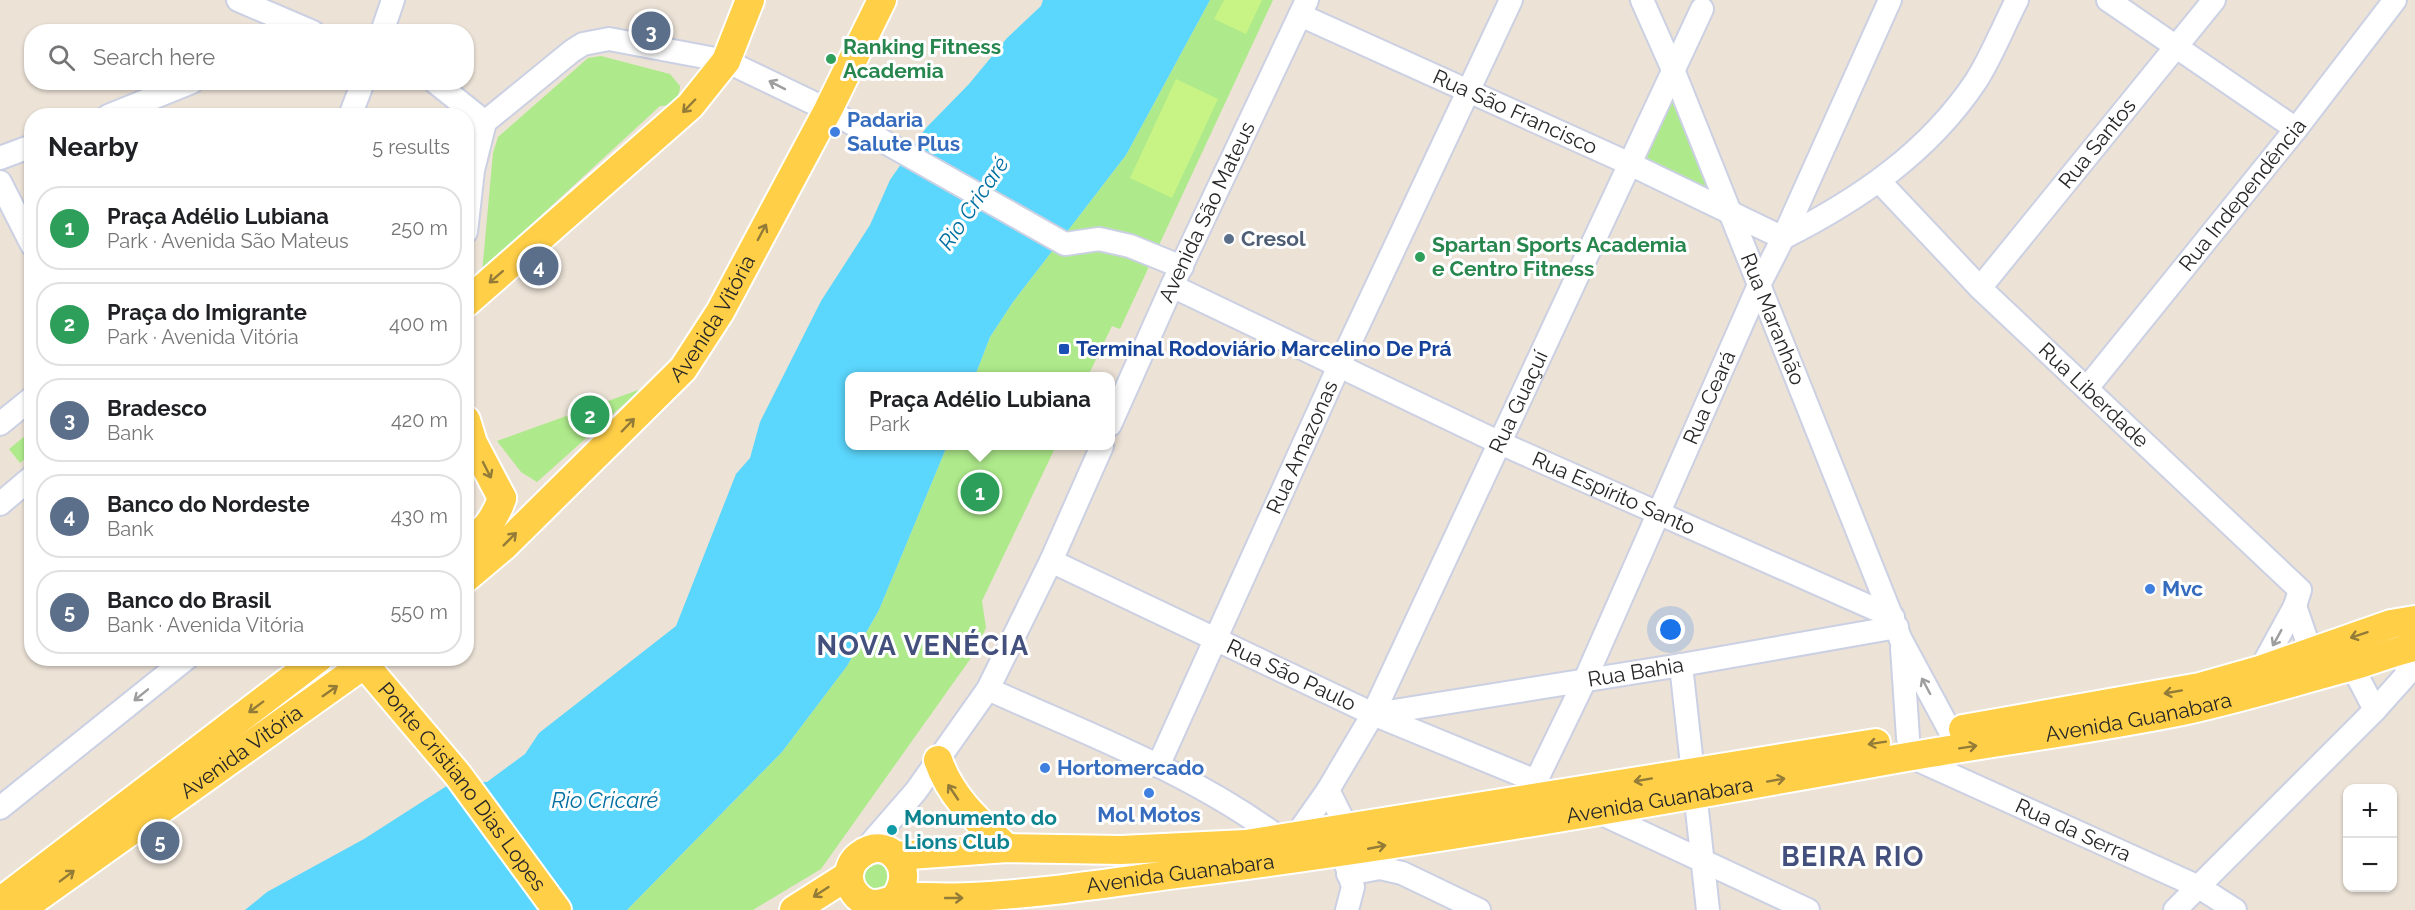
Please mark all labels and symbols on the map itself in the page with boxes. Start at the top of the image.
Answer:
pin: 3 [632,9,670,54]
place label: Ranking Fitness Academia [843,34,1001,83]
marker: Ranking Fitness Academia [824,52,838,66]
street label: Rua São Francisco [1429,64,1601,160]
one-way arrow [769,78,787,90]
street label: Rua Santos [2053,93,2141,193]
one-way arrow [682,98,696,113]
place label: Padaria Salute Plus [847,107,960,156]
street label: Rua Independência [2173,114,2311,276]
street label: Avenida São Mateus [1153,117,1260,306]
marker: Padaria Salute Plus [828,125,842,139]
water label: Rio Cricaré [932,151,1014,255]
one-way arrow [757,223,769,241]
place label: Cresol [1241,226,1306,251]
marker: Cresol [1222,232,1236,246]
place label: Spartan Sports Academia e Centro Fitness [1432,232,1687,281]
pin: 4 [520,244,558,288]
street label: Rua Maranhão [1736,249,1811,389]
marker: Spartan Sports Academia e Centro Fitness [1413,250,1427,264]
street label: Avenida Vitória [664,251,760,387]
one-way arrow [489,270,504,284]
place label: Terminal Rodoviário Marcelino De Prá [1076,336,1452,361]
street label: Rua Liberdade [2034,337,2154,453]
marker: Terminal Rodoviário Marcelino De Prá [1057,342,1071,356]
street label: Rua Guaçuí [1483,346,1553,457]
street label: Rua Ceará [1677,347,1741,448]
street label: Rua Amazonas [1261,376,1343,518]
pin: 2 [570,392,610,438]
one-way arrow [620,418,634,433]
street label: Rua Espírito Santo [1529,446,1699,540]
one-way arrow [482,461,494,479]
pin: 1 [960,470,1000,514]
one-way arrow [503,532,518,547]
place label: Mvc [2162,576,2203,601]
marker: Mvc [2143,582,2157,596]
your location [1656,615,1685,644]
district label: NOVA VENÉCIA [816,629,1030,661]
one-way arrow [2271,629,2283,646]
one-way arrow [2350,630,2369,641]
street label: Rua São Paulo [1223,633,1360,716]
street label: Rua Bahia [1586,652,1685,692]
street label: Ponte Cristiano Dias Lopes [373,677,552,896]
one-way arrow [1920,677,1931,695]
one-way arrow [321,684,337,697]
street label: Avenida Guanabara [2043,687,2234,747]
one-way arrow [2163,687,2183,698]
one-way arrow [134,689,150,702]
street label: Avenida Vitória [175,699,307,804]
one-way arrow [248,700,264,713]
one-way arrow [1868,737,1887,748]
one-way arrow [1958,742,1978,753]
place label: Hortomercado [1057,755,1205,780]
marker: Hortomercado [1038,761,1052,775]
street label: Avenida Guanabara [1564,771,1755,828]
one-way arrow [1766,774,1785,785]
one-way arrow [1634,775,1653,786]
one-way arrow [947,785,959,801]
marker: Mol Motos [1142,786,1156,800]
water label: Rio Cricaré [552,787,659,813]
street label: Rua da Serra [2012,793,2135,867]
place label: Mol Motos [1097,802,1201,827]
place label: Monumento do Lions Club [904,805,1057,854]
pin: 5 [140,818,180,864]
marker: Monumento do Lions Club [885,823,899,837]
one-way arrow [1366,841,1386,852]
district label: BEIRA RIO [1781,841,1925,872]
street label: Avenida Guanabara [1085,848,1276,898]
one-way arrow [59,869,75,882]
one-way arrow [813,887,830,899]
one-way arrow [943,892,963,904]

